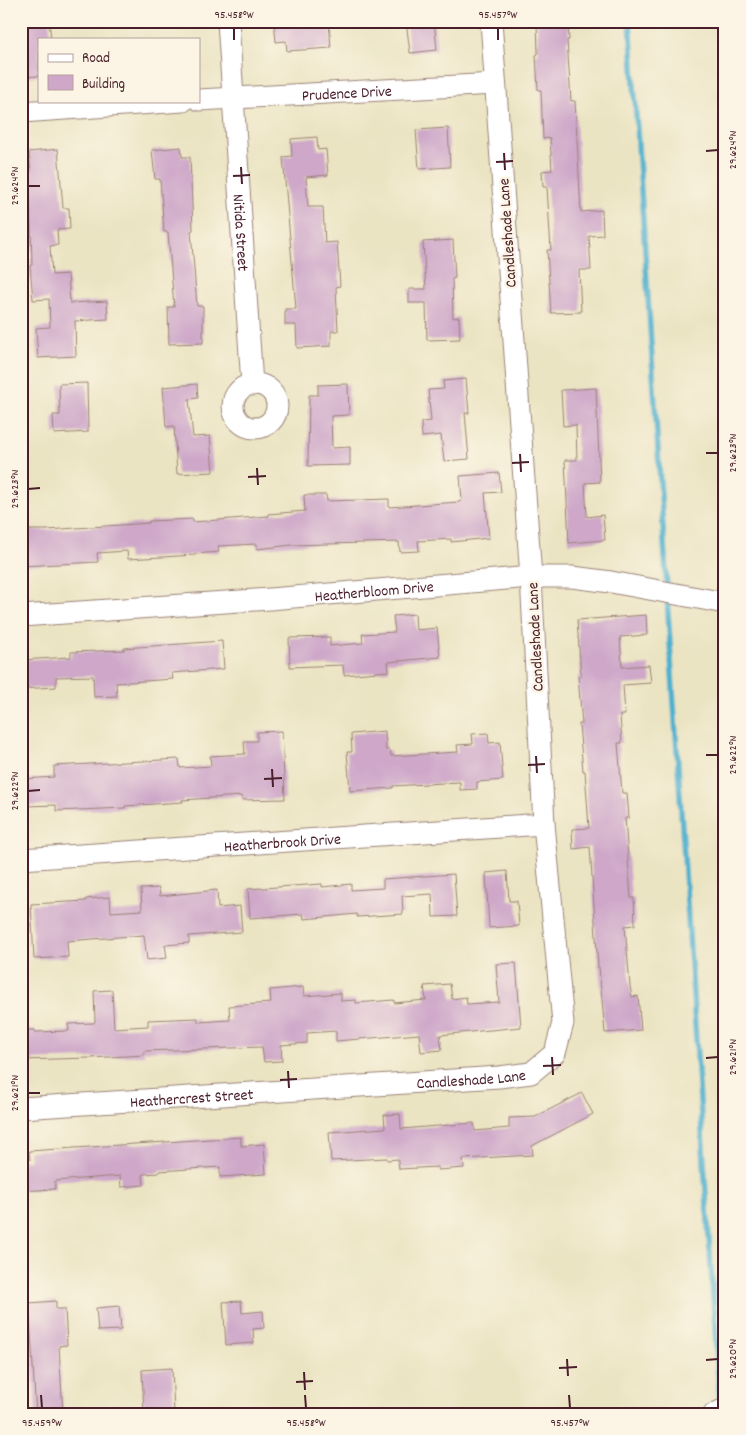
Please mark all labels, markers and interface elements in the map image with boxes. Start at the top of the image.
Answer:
text: 95.458°W [214,7,254,24]
text: 95.457°W [479,7,518,24]
legend [38,38,200,102]
text: Road [82,48,110,70]
text: Building [82,74,125,96]
street label: Prudence Drive [301,81,393,108]
text: 29.624°N [725,131,742,169]
text: 29.624°N [7,167,24,205]
street label: Candleshade Lane [493,177,524,288]
street label: Nitida Street [225,193,253,272]
text: 29.623°N [725,433,742,472]
text: 29.623°N [7,469,24,508]
street label: Heatherbloom Drive [314,576,435,609]
street label: Candleshade Lane [522,582,551,692]
text: 29.622°N [725,735,742,774]
text: 29.622°N [7,771,24,810]
street label: Heatherbrook Drive [223,829,342,859]
text: 29.621°N [725,1039,742,1075]
street label: Candleshade Lane [416,1065,527,1096]
text: 29.621°N [7,1075,24,1111]
street label: Heathercrest Street [129,1084,254,1115]
text: 29.620°N [725,1339,742,1379]
text: 95.459°W [22,1415,62,1432]
text: 95.458°W [286,1415,326,1432]
text: 95.457°W [551,1415,590,1432]

